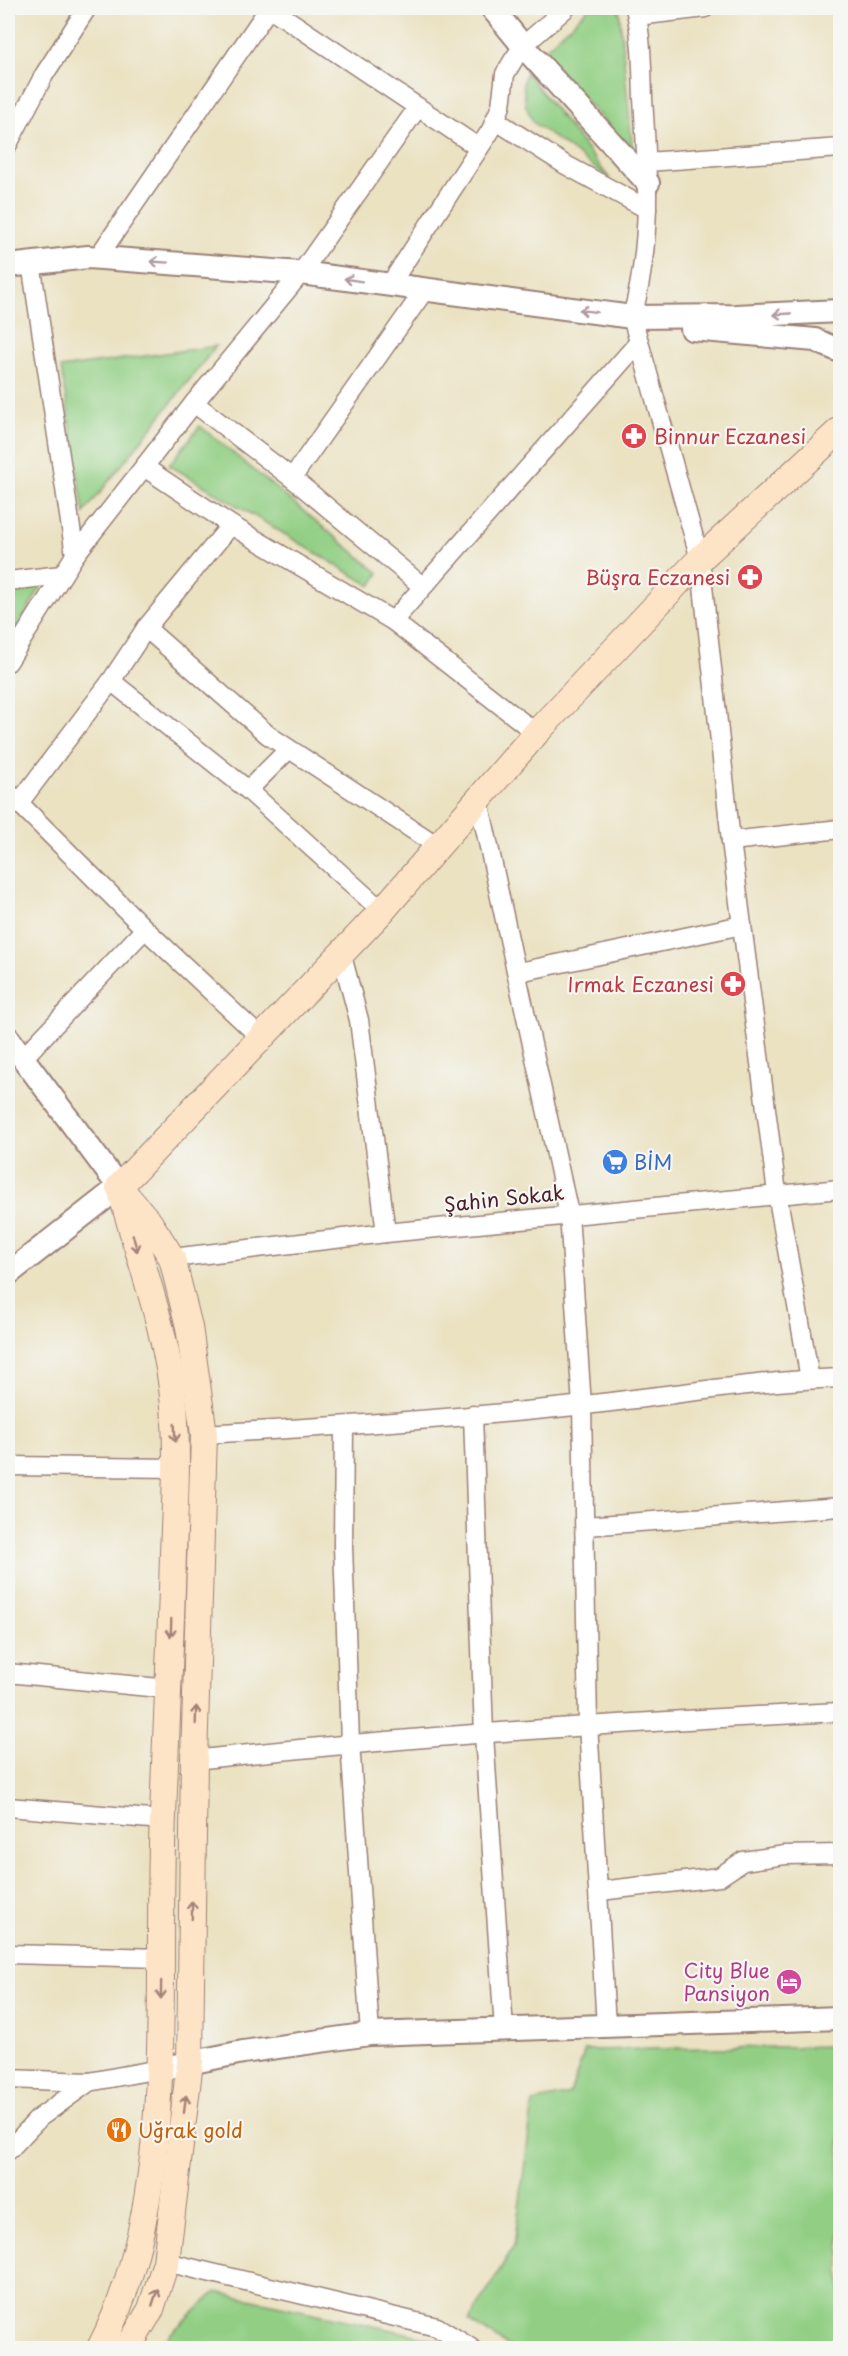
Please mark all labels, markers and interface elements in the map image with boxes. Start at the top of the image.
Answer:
one-way arrow [149,256,169,267]
one-way arrow [343,275,363,286]
one-way arrow [578,306,598,317]
one-way arrow [773,308,793,319]
pharmacy icon: Binnur Eczanesi [619,421,649,451]
place label: Binnur Eczanesi [654,421,806,451]
place label: Büşra Eczanesi [585,562,730,592]
pharmacy icon: Büşra Eczanesi [735,562,765,592]
place label: Irmak Eczanesi [568,969,714,999]
pharmacy icon: Irmak Eczanesi [718,969,748,999]
supermarket icon: BİM [600,1147,630,1177]
place label: BİM [634,1147,672,1177]
street label: Şahin Sokak [442,1177,566,1219]
one-way arrow [130,1233,141,1252]
one-way arrow [169,1422,181,1442]
one-way arrow [165,1617,177,1637]
one-way arrow [190,1705,201,1725]
one-way arrow [186,1900,198,1920]
place label: City Blue Pansiyon [683,1955,770,2008]
hotel icon: City Blue Pansiyon [774,1967,804,1997]
one-way arrow [155,1980,167,2000]
one-way arrow [180,2095,191,2115]
restaurant icon: Uğrak gold [104,2115,134,2145]
place label: Uğrak gold [138,2115,243,2145]
one-way arrow [150,2288,161,2307]

